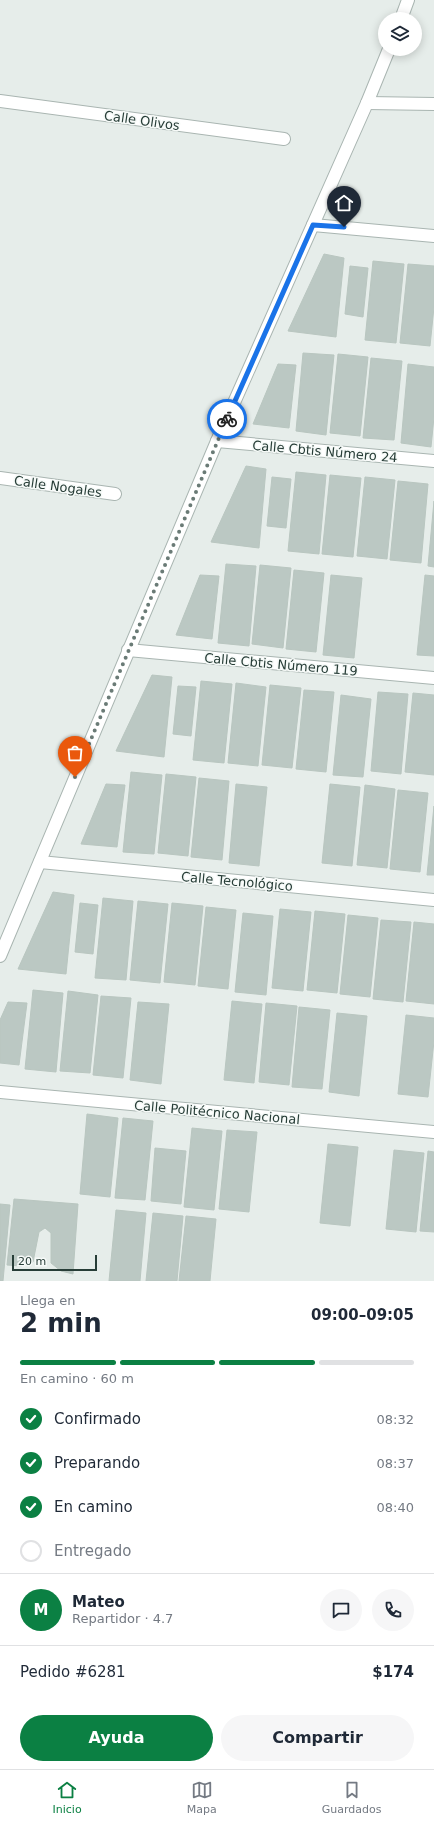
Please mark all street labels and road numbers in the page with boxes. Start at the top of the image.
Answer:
street label: Calle Olivos [103,108,181,133]
street label: Calle Cbtis Número 24 [252,438,398,465]
street label: Calle Nogales [13,473,103,500]
street label: Calle Cbtis Número 119 [204,650,358,679]
street label: Calle Tecnológico [181,869,293,894]
street label: Calle Politécnico Nacional [133,1098,301,1127]

